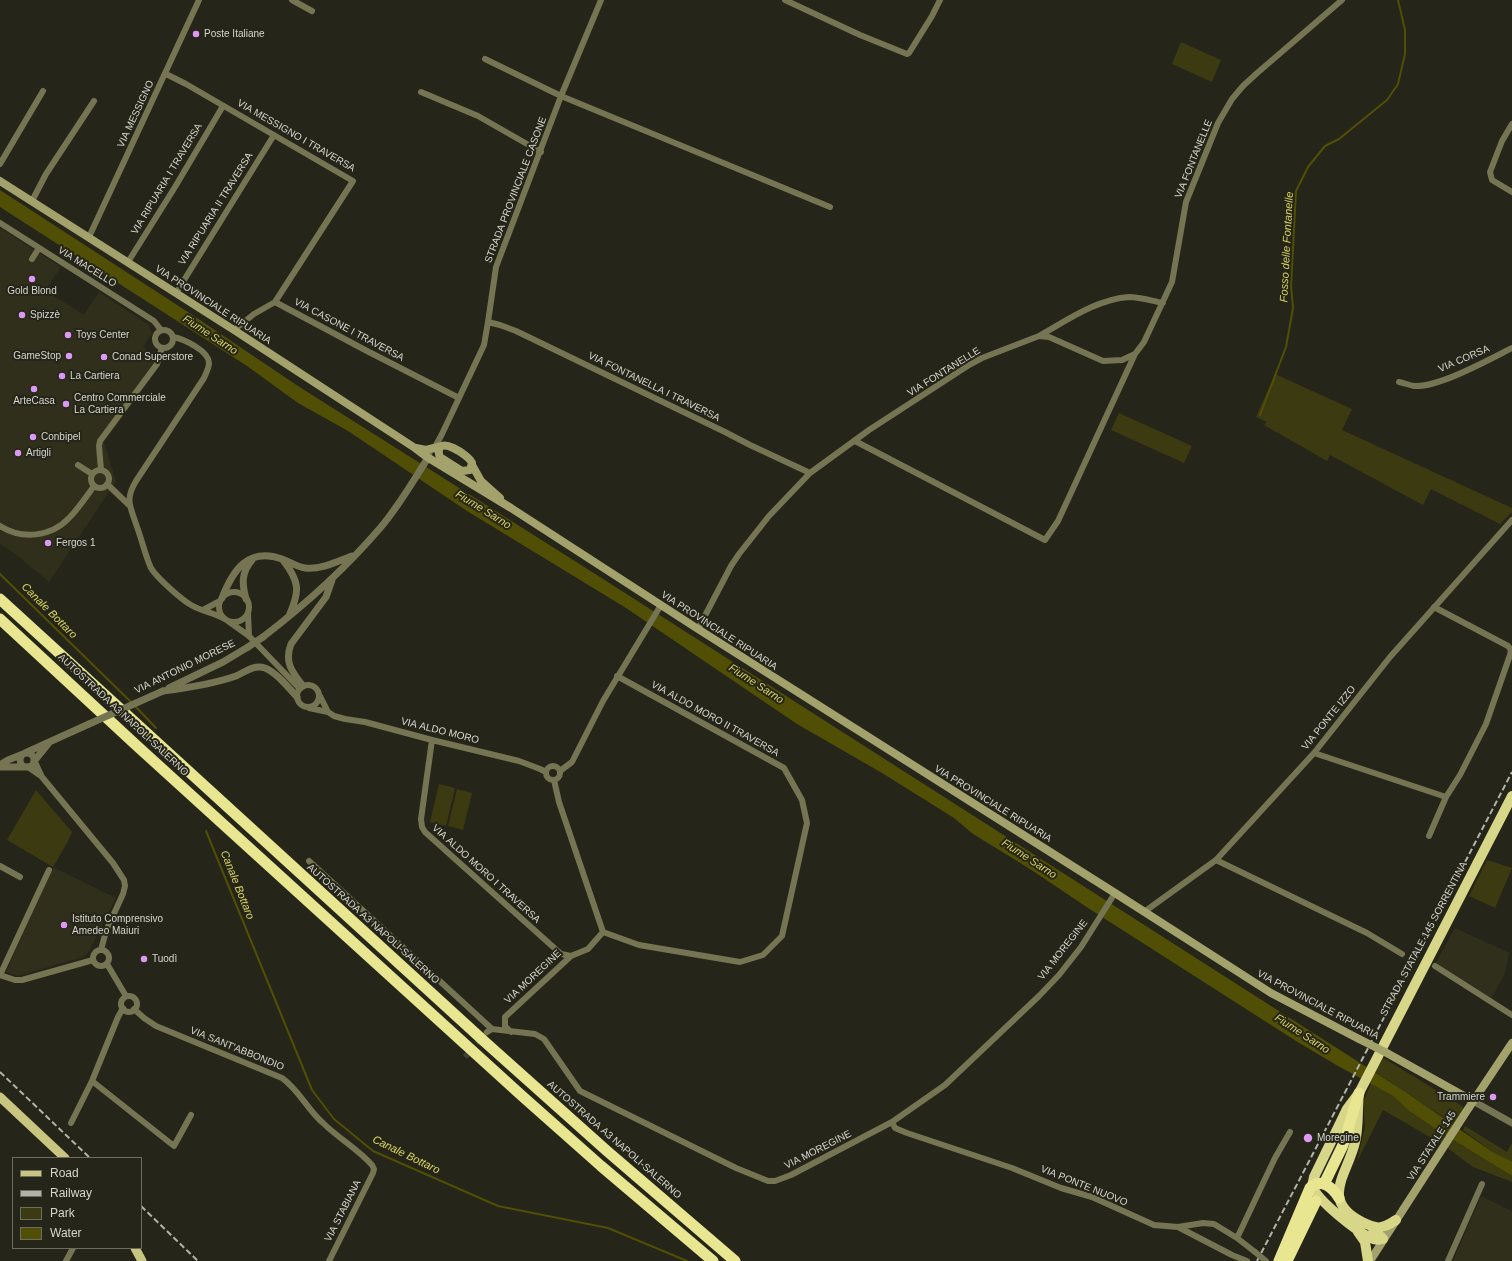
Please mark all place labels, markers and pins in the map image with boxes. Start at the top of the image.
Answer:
place label: Poste Italiane [204,28,265,40]
marker: Poste Italiane [191,29,201,39]
marker: Gold Blond [27,274,37,284]
place label: Gold Blond [7,285,57,297]
place label: Spizzè [30,309,60,321]
marker: Spizzè [17,310,27,320]
place label: Toys Center [76,329,129,341]
marker: Toys Center [63,330,73,340]
place label: GameStop [13,350,61,362]
marker: GameStop [64,351,74,361]
place label: Conad Superstore [112,351,193,363]
marker: Conad Superstore [99,352,109,362]
place label: La Cartiera [70,370,119,382]
marker: La Cartiera [57,371,67,381]
marker: ArteCasa [29,384,39,394]
place label: Centro Commerciale La Cartiera [74,392,166,416]
place label: ArteCasa [13,395,55,407]
marker: Centro Commerciale La Cartiera [61,399,71,409]
place label: Conbipel [41,431,80,443]
marker: Conbipel [28,432,38,442]
place label: Artigli [26,447,51,459]
marker: Artigli [13,448,23,458]
place label: Fergos 1 [56,537,95,549]
marker: Fergos 1 [43,538,53,548]
place label: Istituto Comprensivo Amedeo Maiuri [72,913,163,936]
marker: Istituto Comprensivo Amedeo Maiuri [59,920,69,930]
place label: Tuodì [152,953,177,965]
marker: Tuodì [139,954,149,964]
place label: Trammiere [1437,1091,1485,1103]
marker: Trammiere [1488,1092,1498,1102]
marker: Moregine [1302,1132,1314,1144]
place label: Moregine [1317,1132,1359,1144]

